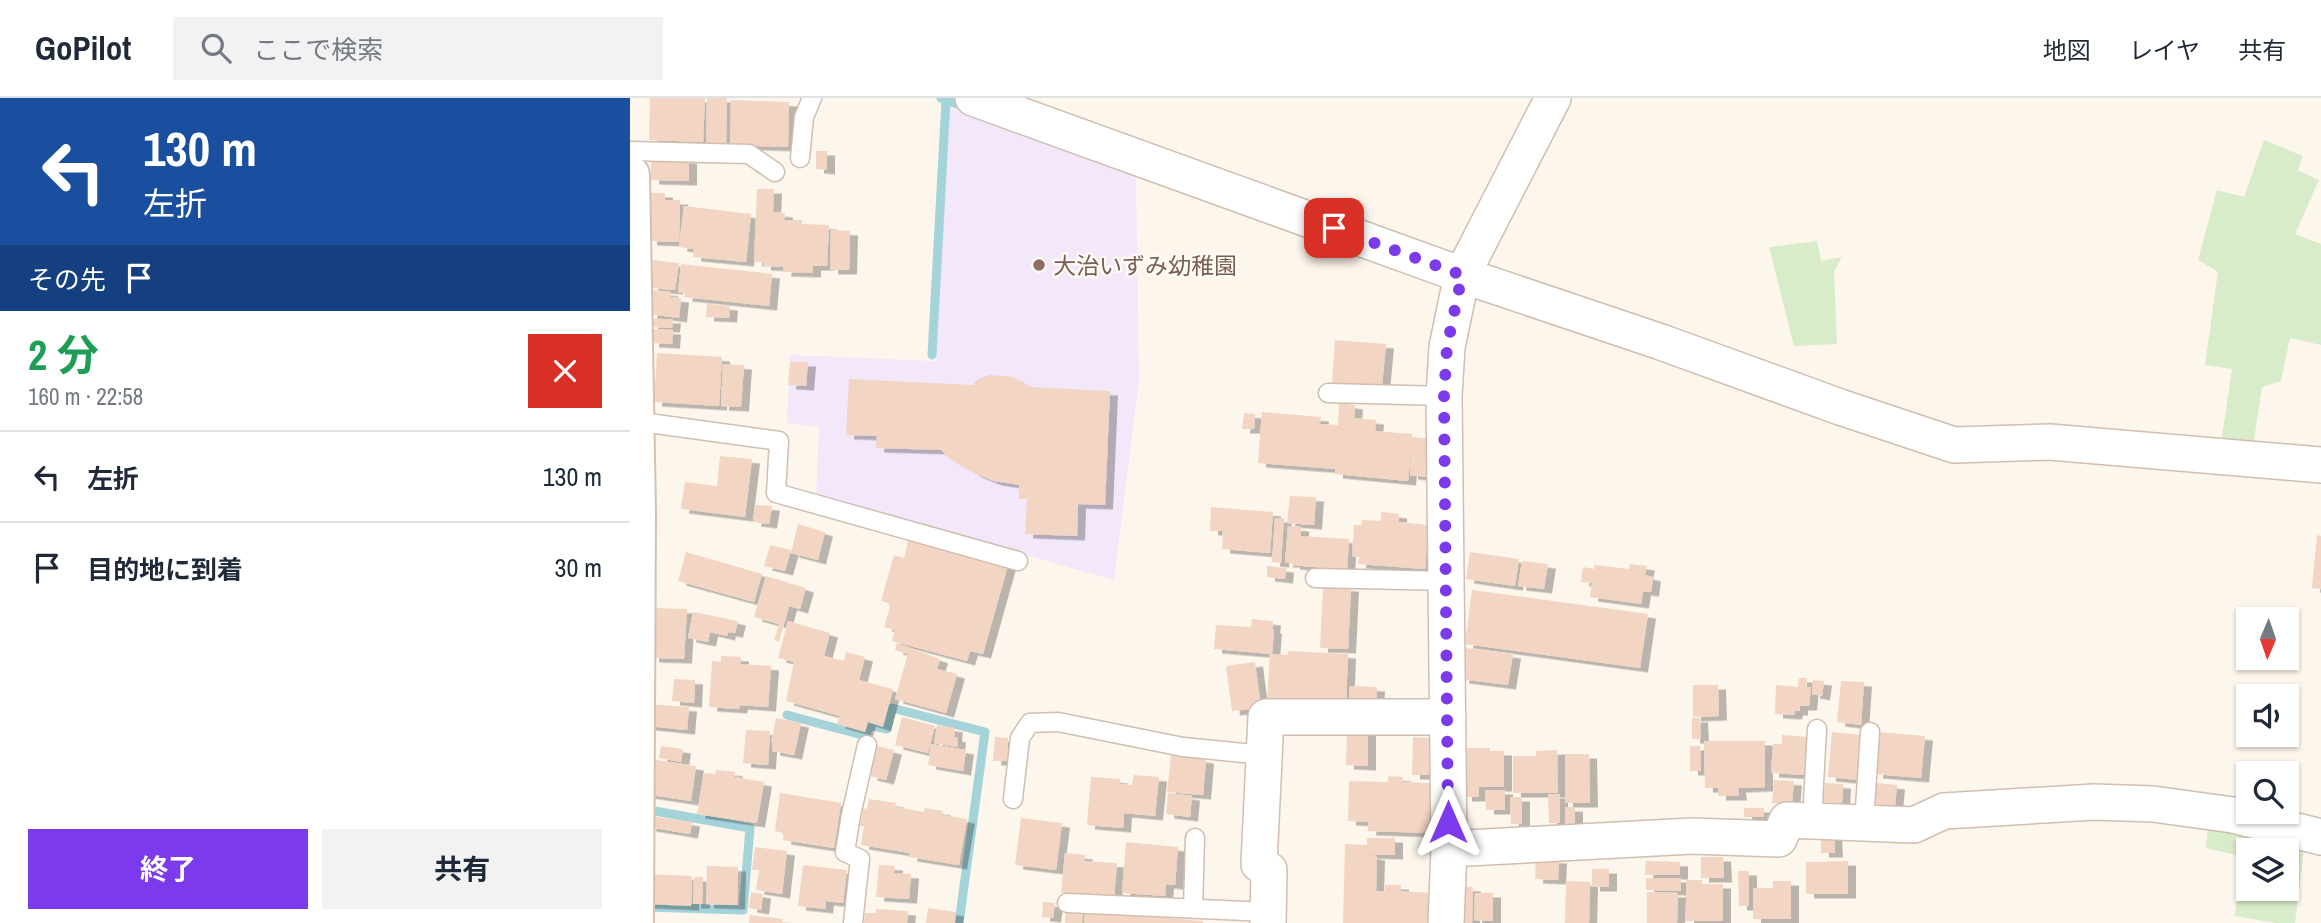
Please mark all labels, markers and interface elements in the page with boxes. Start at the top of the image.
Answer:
search box [173,17,663,80]
text: GoPilot [35,26,131,70]
icon: search [197,29,235,67]
text: ここで検索 [253,32,383,67]
text: 地図 [2043,34,2091,66]
text: レイヤ [2129,34,2200,66]
text: 共有 [2238,34,2286,66]
text: 130 m [143,115,257,181]
icon: left [28,126,119,217]
text: 左折 [143,182,207,225]
pin [1304,198,1364,258]
icon: arrive [1315,209,1353,247]
place label: 大治いずみ幼稚園 [1053,250,1237,281]
marker: 大治いずみ幼稚園 [1031,257,1047,273]
icon: arrive [120,259,158,297]
text: その先 [28,262,106,297]
text: 2 分 [28,327,99,383]
button: close [528,334,602,408]
text: 160 m · 22:58 [28,381,143,412]
icon: left [28,458,66,496]
text: 130 m [543,459,602,494]
text: 左折 [87,461,139,496]
icon: arrive [28,549,66,587]
text: 30 m [555,550,602,585]
text: 目的地に到着 [87,552,243,587]
north arrow [2236,607,2300,670]
map controls [2236,607,2299,901]
button: sound [2236,684,2299,747]
button: search [2236,761,2299,824]
position arrow [1411,785,1485,859]
button: 終了 [28,829,308,909]
button: 共有 [322,829,602,909]
button: layers [2236,838,2299,901]

